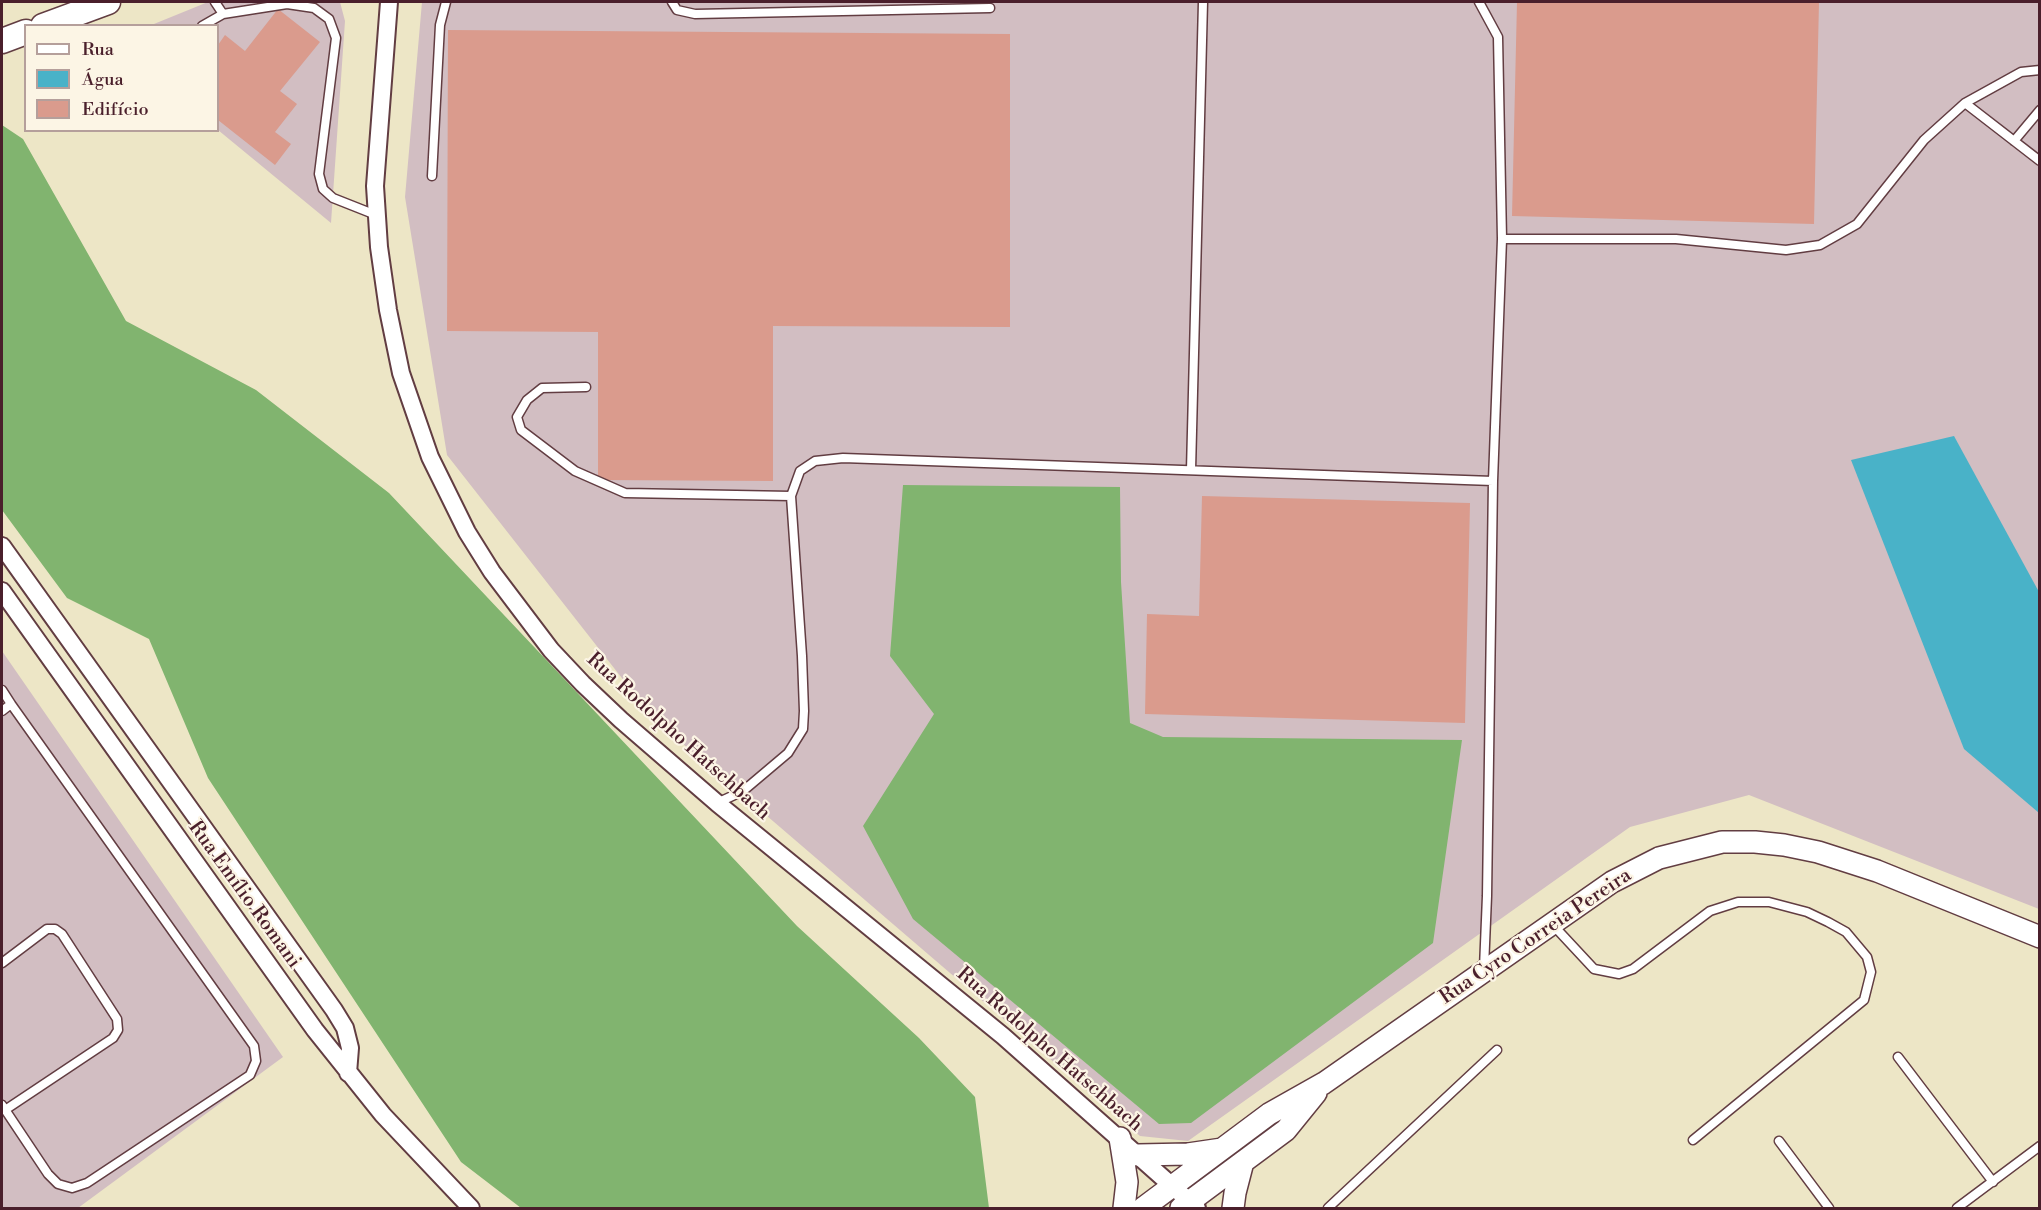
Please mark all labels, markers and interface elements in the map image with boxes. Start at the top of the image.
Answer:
legend [24,24,219,132]
text: Rua [82,38,114,61]
text: Água [82,68,124,91]
text: Edifício [82,98,149,121]
street label: Rua Rodolpho Hatschbach [581,648,775,826]
street label: Rua Emílio Romani [182,817,306,973]
street label: Rua Cyro Correia Pereira [1436,864,1636,1010]
street label: Rua Rodolpho Hatschbach [951,963,1147,1137]

